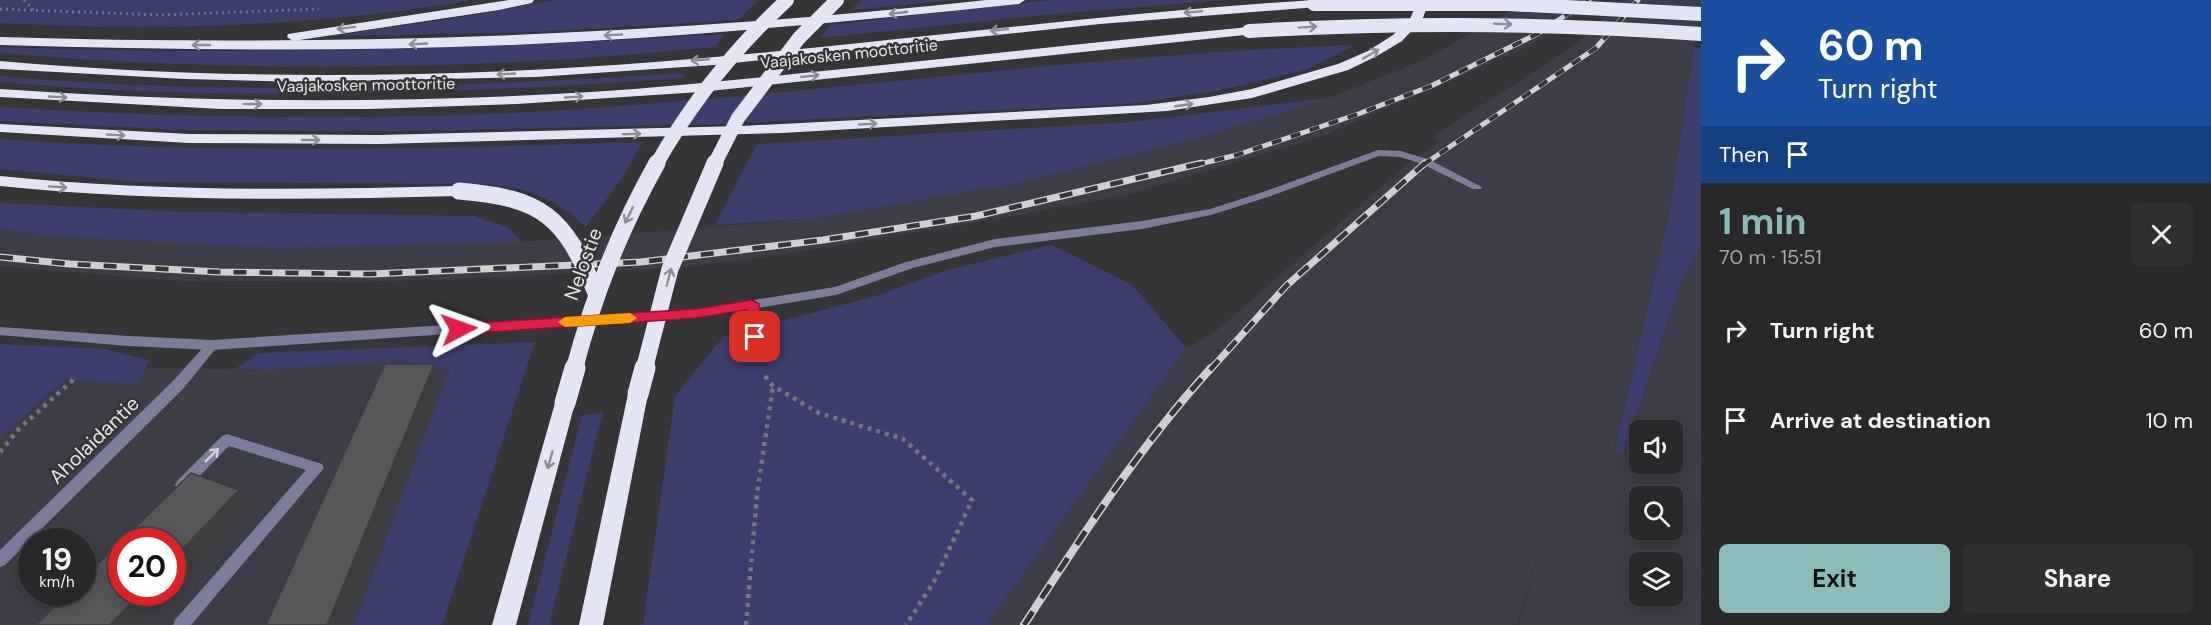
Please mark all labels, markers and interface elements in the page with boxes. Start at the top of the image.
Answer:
one-way arrow [1183,7,1203,18]
one-way arrow [889,8,909,19]
text: 60 m [1818,18,1924,73]
one-way arrow [1492,19,1512,30]
one-way arrow [1297,21,1317,32]
one-way arrow [336,22,356,33]
icon: right [1719,24,1797,102]
one-way arrow [989,25,1009,36]
one-way arrow [604,29,624,40]
street label: Vaajakosken moottoritie [759,34,939,74]
one-way arrow [409,38,429,49]
one-way arrow [191,39,211,51]
one-way arrow [1362,47,1379,59]
one-way arrow [691,55,711,66]
one-way arrow [496,68,516,79]
one-way arrow [800,70,820,81]
text: Turn right [1818,71,1938,106]
street label: Vaajakosken moottoritie [277,73,455,97]
one-way arrow [564,91,584,102]
one-way arrow [48,92,68,103]
one-way arrow [243,98,263,110]
one-way arrow [1173,99,1193,110]
one-way arrow [858,119,878,130]
one-way arrow [621,128,641,140]
one-way arrow [105,130,125,141]
one-way arrow [300,134,320,146]
icon: arrive [1781,138,1814,171]
text: Then [1719,140,1769,169]
one-way arrow [48,181,68,192]
text: 1 min [1719,198,1807,245]
button: close [2130,203,2193,266]
one-way arrow [622,205,634,223]
street label: Nelostie [558,224,608,304]
text: 70 m · 15:51 [1719,244,1822,270]
one-way arrow [663,268,675,287]
position arrow [427,297,491,361]
pin [729,311,780,362]
icon: right [1719,314,1752,347]
text: Turn right [1770,316,1875,345]
text: 60 m [2139,316,2193,345]
icon: arrive [738,320,771,353]
street label: Aholaidantie [43,390,145,490]
icon: arrive [1719,404,1752,437]
text: Arrive at destination [1770,406,1991,435]
text: 10 m [2146,406,2193,435]
map controls [1629,420,1683,606]
button: sound [1629,420,1683,474]
one-way arrow [205,448,219,463]
one-way arrow [544,450,555,469]
button: search [1629,486,1683,540]
speed limit sign: 20 [108,528,186,606]
text: 19 [42,540,72,579]
button: Exit [1719,544,1950,613]
button: Share [1962,544,2193,613]
button: layers [1629,552,1683,606]
text: km/h [39,572,75,592]

